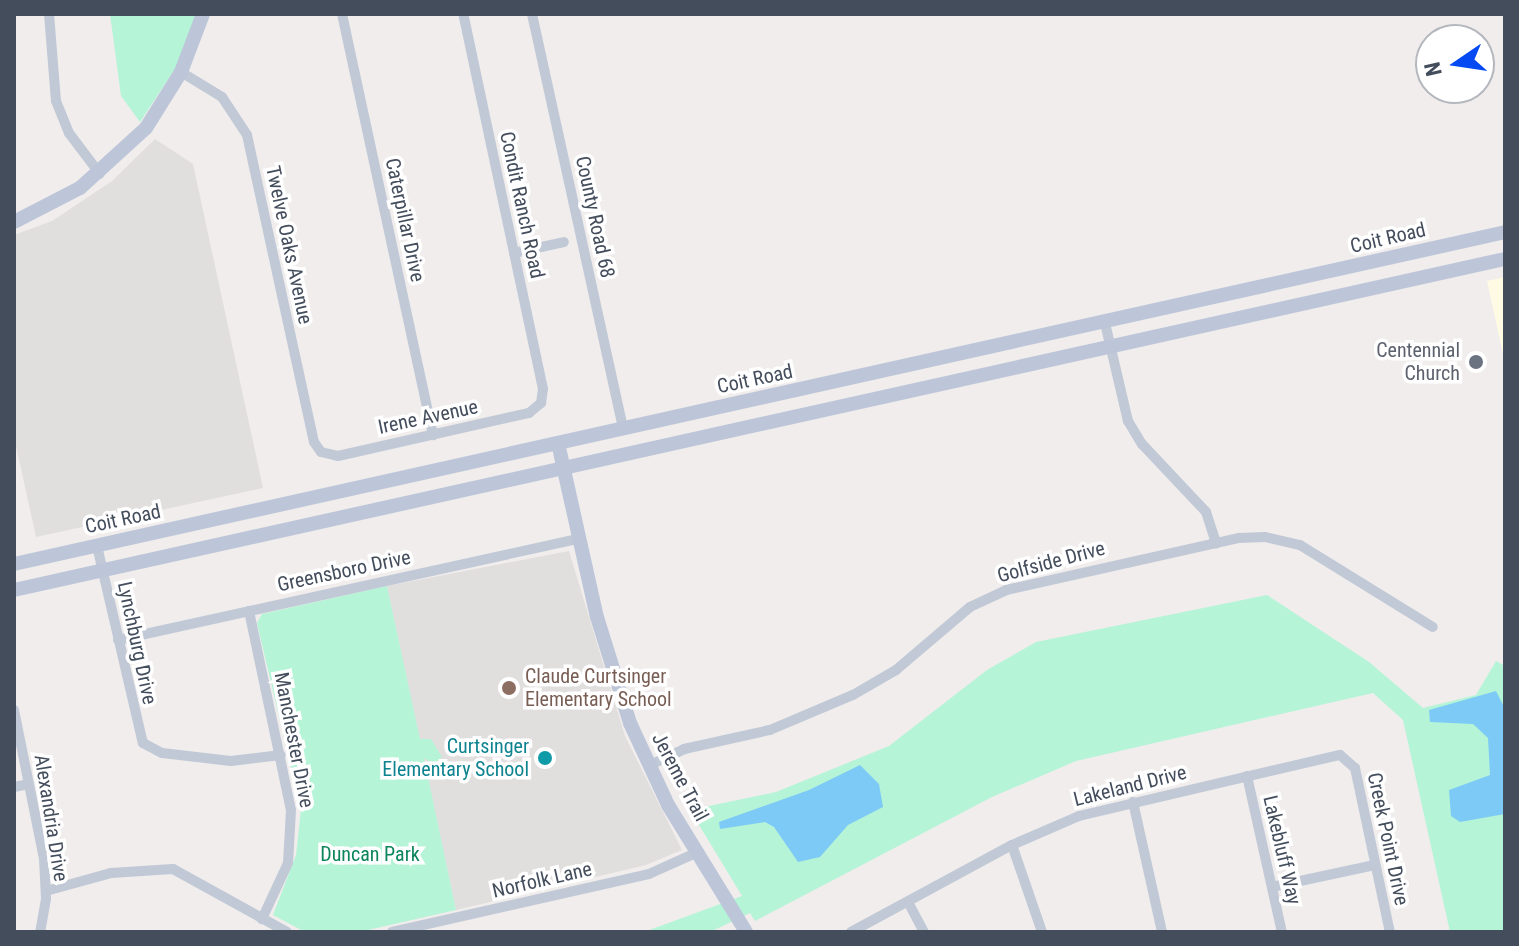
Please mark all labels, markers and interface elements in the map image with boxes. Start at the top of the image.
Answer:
north arrow [1415,24,1495,104]
text: N [1419,60,1447,78]
street label: Condit Ranch Road [495,129,549,281]
street label: County Road 68 [570,154,620,280]
street label: Caterpillar Drive [380,156,430,284]
street label: Twelve Oaks Avenue [261,164,317,326]
street label: Coit Road [1348,218,1428,258]
place label: Centennial Church [1376,338,1460,385]
marker: Centennial Church [1467,353,1485,371]
street label: Coit Road [715,359,795,399]
street label: Irene Avenue [376,395,480,439]
street label: Coit Road [83,499,163,539]
street label: Golfside Drive [995,536,1107,588]
street label: Greensboro Drive [275,545,413,597]
street label: Lynchburg Drive [112,579,162,707]
place label: Claude Curtsinger Elementary School [525,664,672,711]
street label: Manchester Drive [269,670,319,810]
marker: Claude Curtsinger Elementary School [500,679,518,697]
street label: Jereme Trail [647,728,713,826]
place label: Curtsinger Elementary School [382,734,529,781]
marker: Curtsinger Elementary School [536,749,554,767]
street label: Alexandria Drive [29,753,73,883]
street label: Lakeland Drive [1071,760,1189,812]
street label: Creek Point Drive [1362,770,1414,908]
street label: Lakebluff Way [1258,793,1306,907]
park label: Duncan Park [320,842,420,866]
street label: Norfolk Lane [490,857,594,903]

